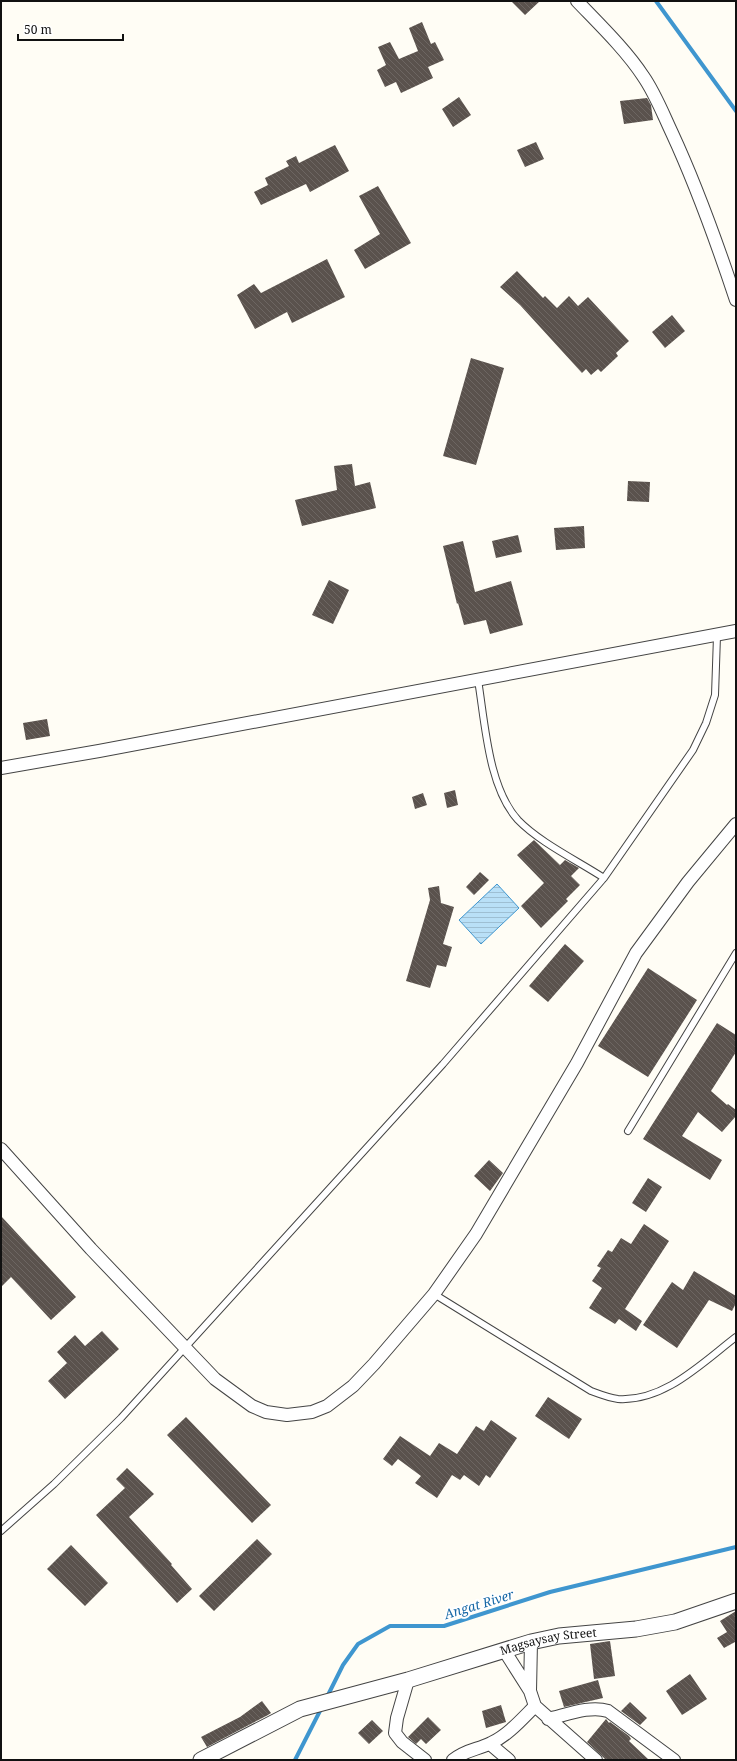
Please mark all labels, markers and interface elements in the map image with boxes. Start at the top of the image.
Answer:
scale bar [18,16,123,42]
text: 50 m [24,21,52,38]
water label: Angat River [441,1585,517,1623]
street label: Magsaysay Street [498,1624,597,1659]

